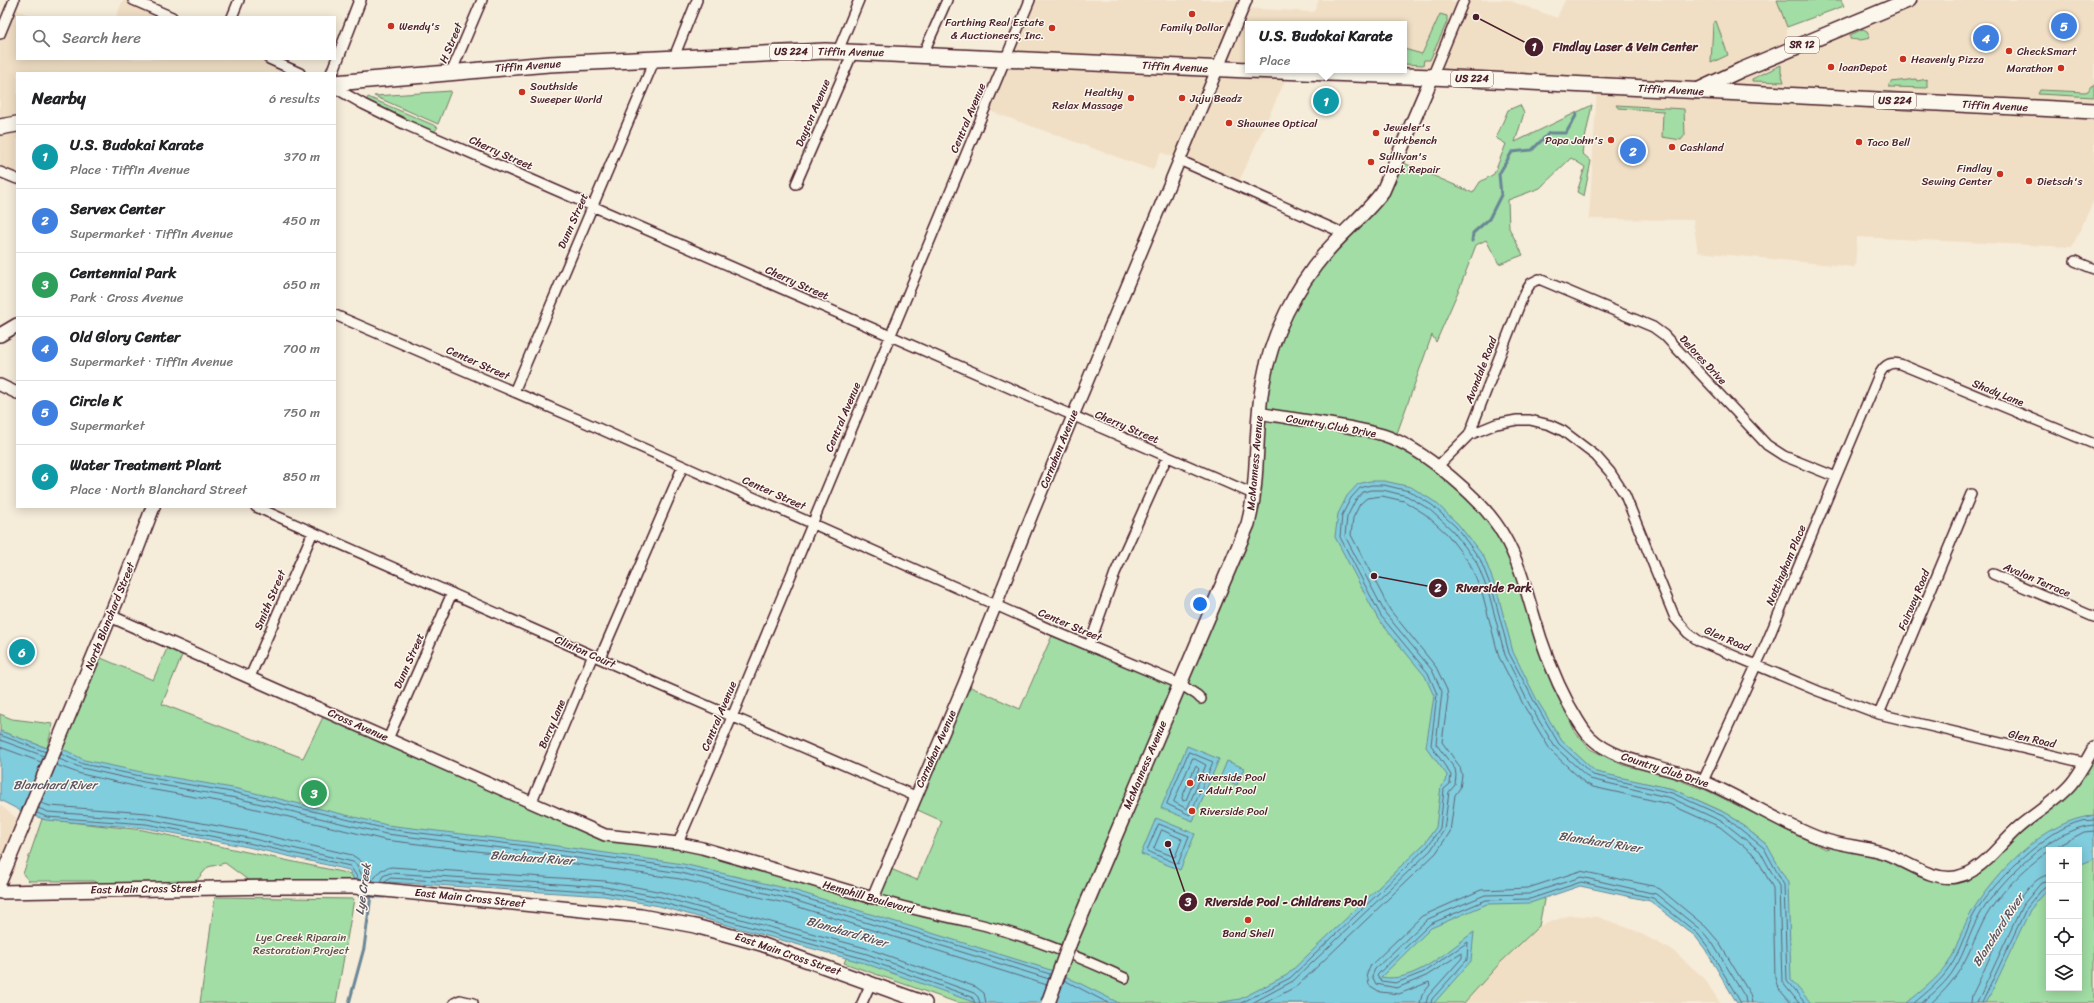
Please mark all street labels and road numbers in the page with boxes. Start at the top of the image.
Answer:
street label: H Street [434,19,468,66]
road number: SR 12 [1785,37,1819,53]
street label: Tiffin Avenue [818,42,885,62]
road number: US 224 [770,44,812,60]
street label: Tiffin Avenue [494,54,562,78]
street label: Tiffin Avenue [1141,56,1209,78]
road number: US 224 [1451,71,1493,87]
street label: Dayton Avenue [790,76,836,150]
street label: Tiffin Avenue [1637,79,1705,101]
street label: Central Avenue [945,80,991,156]
road number: US 224 [1874,93,1916,109]
street label: Tiffin Avenue [1961,95,2029,117]
street label: Cherry Street [466,130,536,176]
street label: Dunn Street [552,190,594,252]
street label: Cherry Street [762,260,832,306]
street label: Delores Drive [1675,330,1732,390]
street label: Avondale Road [1459,333,1503,407]
street label: Center Street [443,341,513,386]
street label: Shady Lane [1969,374,2027,412]
street label: Central Avenue [820,379,866,455]
street label: Cherry Street [1092,405,1162,449]
street label: Carnahan Avenue [1035,406,1084,491]
street label: Country Club Drive [1284,409,1378,443]
street label: McManness Avenue [1241,414,1269,511]
street label: Center Street [739,471,809,516]
street label: Nottingham Place [1760,521,1812,608]
street label: Avalon Terrace [1999,557,2074,603]
street label: North Blanchard Street [80,559,141,673]
street label: Smith Street [249,566,291,633]
street label: Fairway Road [1893,566,1936,633]
street label: Center Street [1035,603,1105,647]
street label: Glen Road [1701,621,1754,658]
street label: Dunn Street [388,630,430,692]
street label: Clinton Court [551,630,619,674]
street label: Central Avenue [696,678,742,754]
street label: Barry Lane [533,696,571,752]
street label: Cross Avenue [325,703,392,747]
street label: Carnahan Avenue [910,706,962,791]
street label: McManness Avenue [1118,717,1172,812]
street label: Glen Road [2006,724,2059,754]
street label: Country Club Drive [1619,747,1712,793]
street label: Hemphill Boulevard [820,875,917,919]
street label: East Main Cross Street [90,879,202,899]
street label: East Main Cross Street [414,883,527,913]
street label: East Main Cross Street [732,927,844,981]

